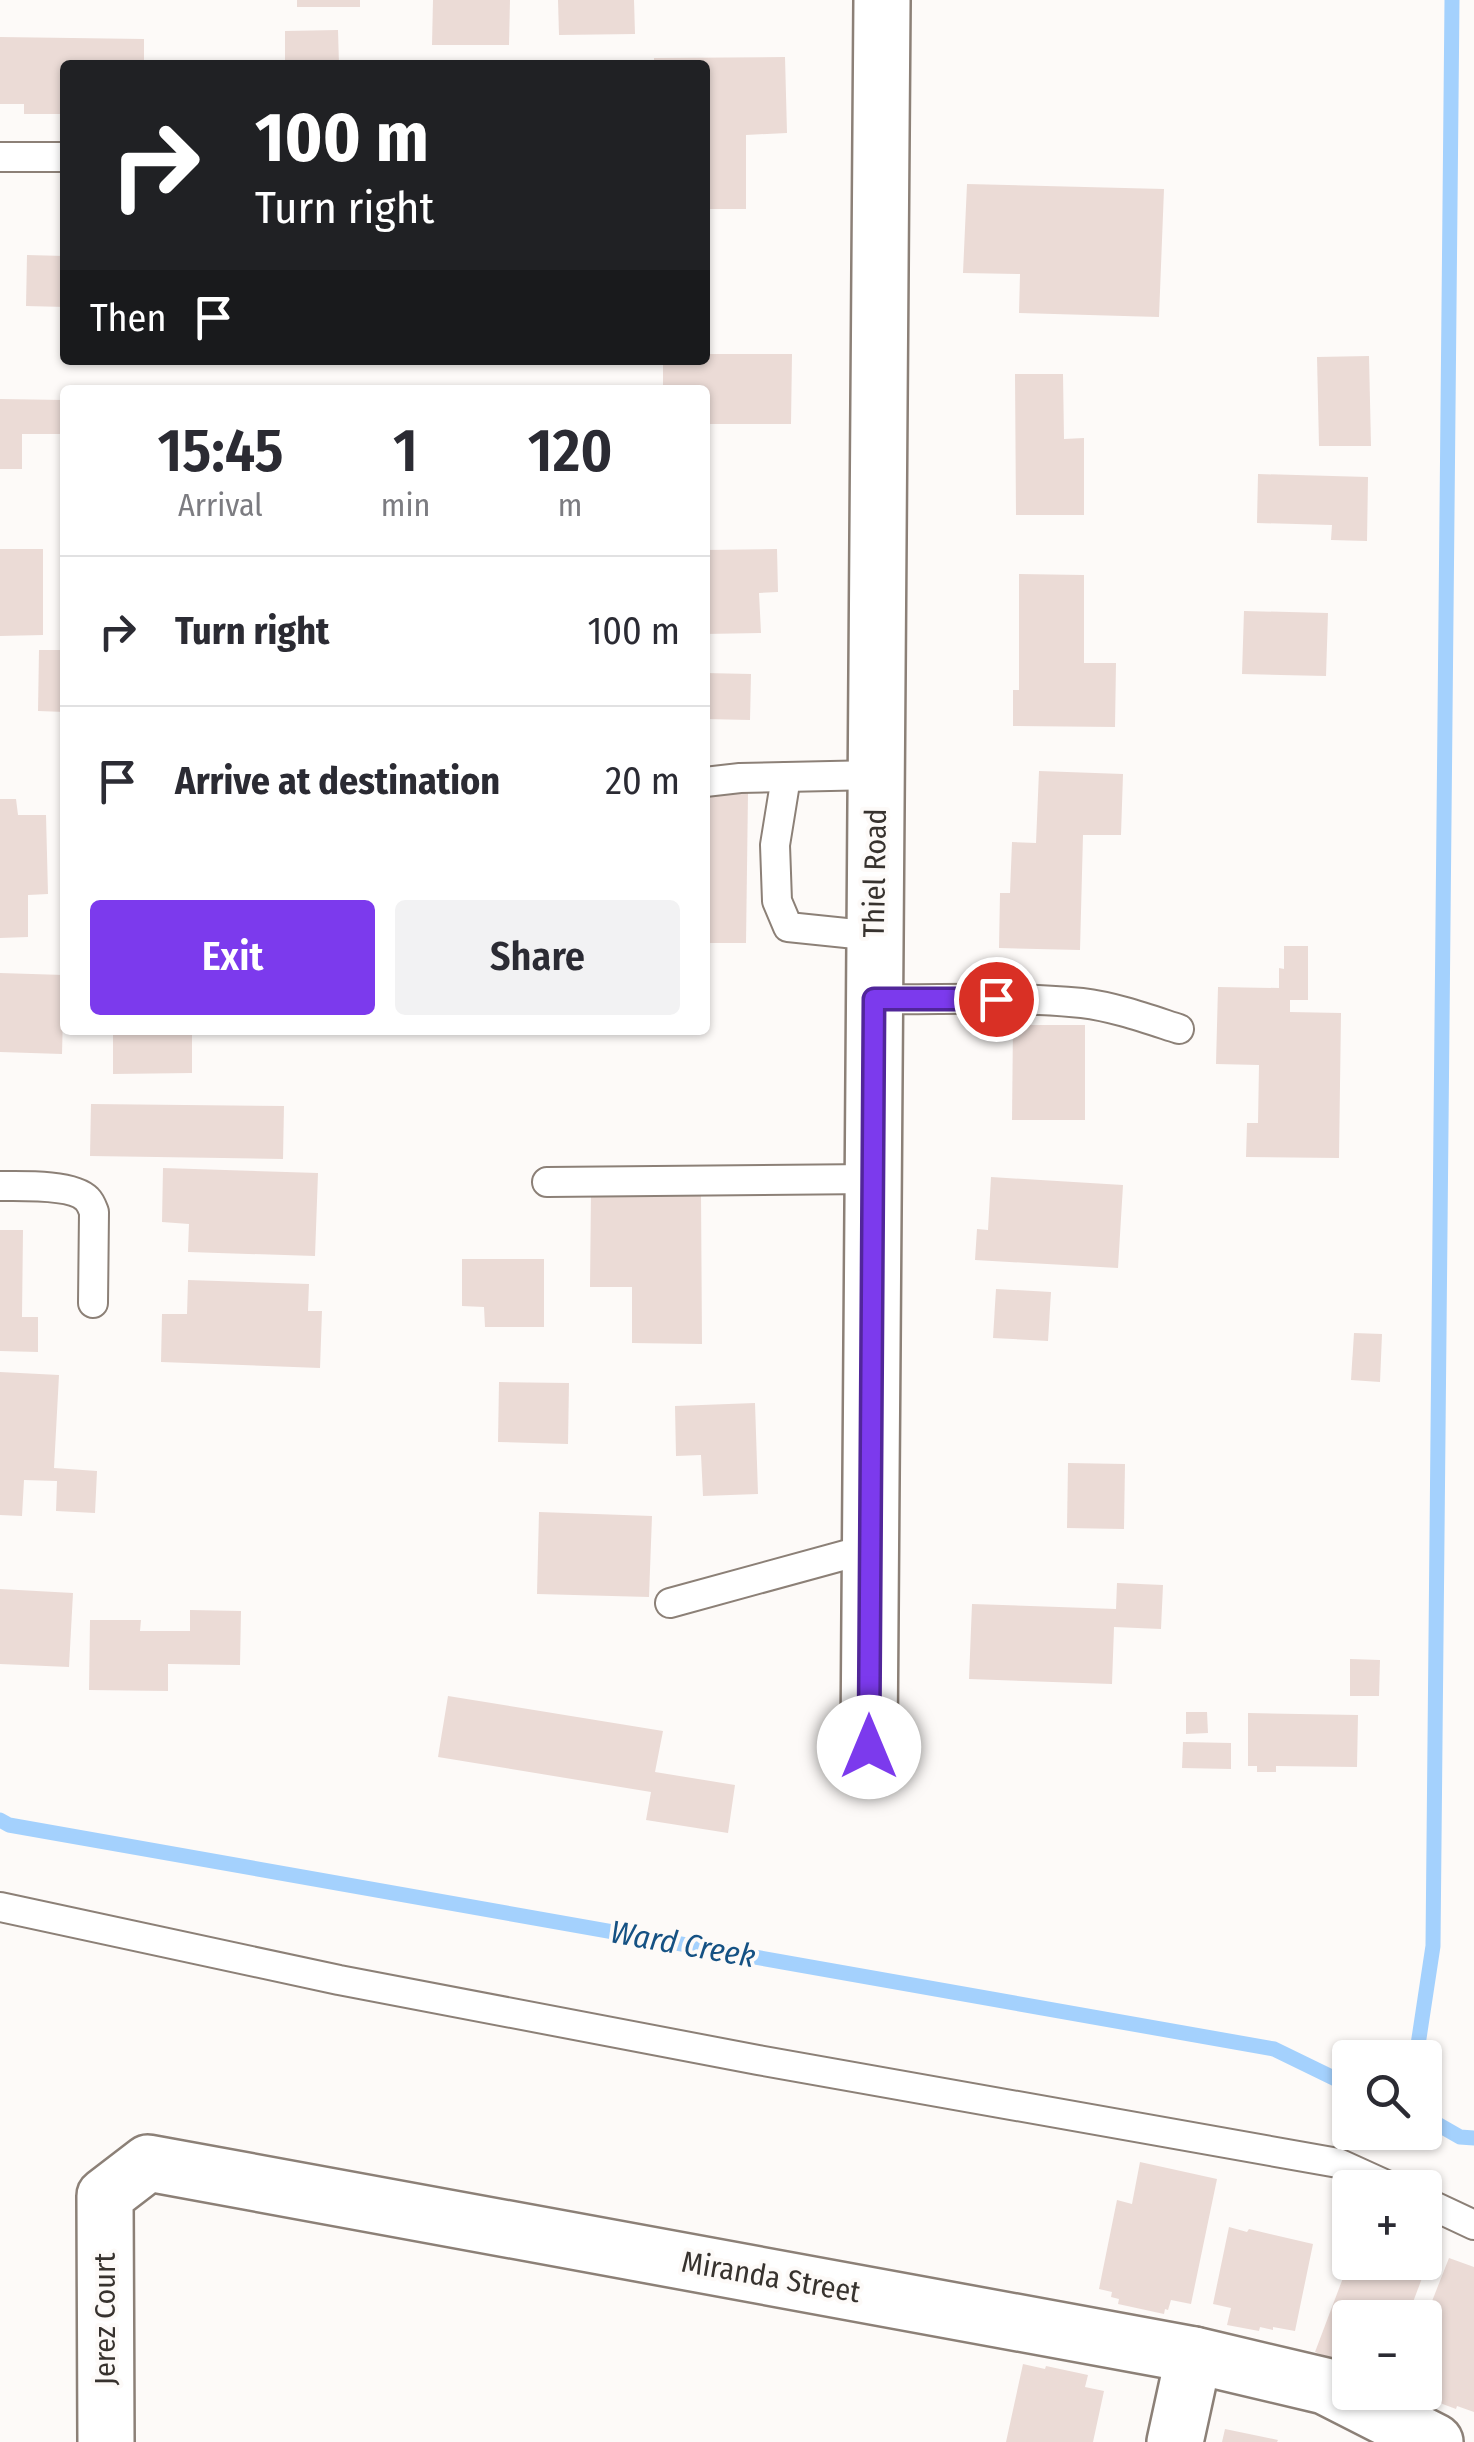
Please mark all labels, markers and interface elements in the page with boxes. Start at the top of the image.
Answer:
text: 100 m [255,96,429,180]
icon: right [90,100,220,230]
text: Turn right [255,181,434,235]
icon: arrive [186,290,241,345]
text: Then [90,295,166,341]
text: 15:45 [157,415,283,487]
text: 1 [393,415,418,487]
text: 120 [528,415,613,487]
text: Arrival [178,486,263,524]
text: min [381,486,430,524]
text: m [558,486,582,524]
icon: right [90,604,145,659]
text: Turn right [175,608,329,654]
text: 100 m [587,608,680,654]
icon: arrive [90,754,145,809]
text: Arrive at destination [175,758,500,804]
text: 20 m [605,758,680,804]
street label: Thiel Road [856,808,894,938]
button: Exit [90,900,375,1015]
button: Share [395,900,680,1015]
pin [954,957,1039,1042]
icon: arrive [969,972,1024,1027]
position arrow [817,1695,921,1799]
water label: Ward Creek [608,1913,759,1975]
map controls [1332,2040,1442,2410]
button: search [1332,2040,1442,2150]
button: + [1332,2170,1442,2280]
street label: Miranda Street [679,2244,863,2310]
street label: Jerez Court [87,2253,123,2385]
button: − [1332,2300,1442,2410]

